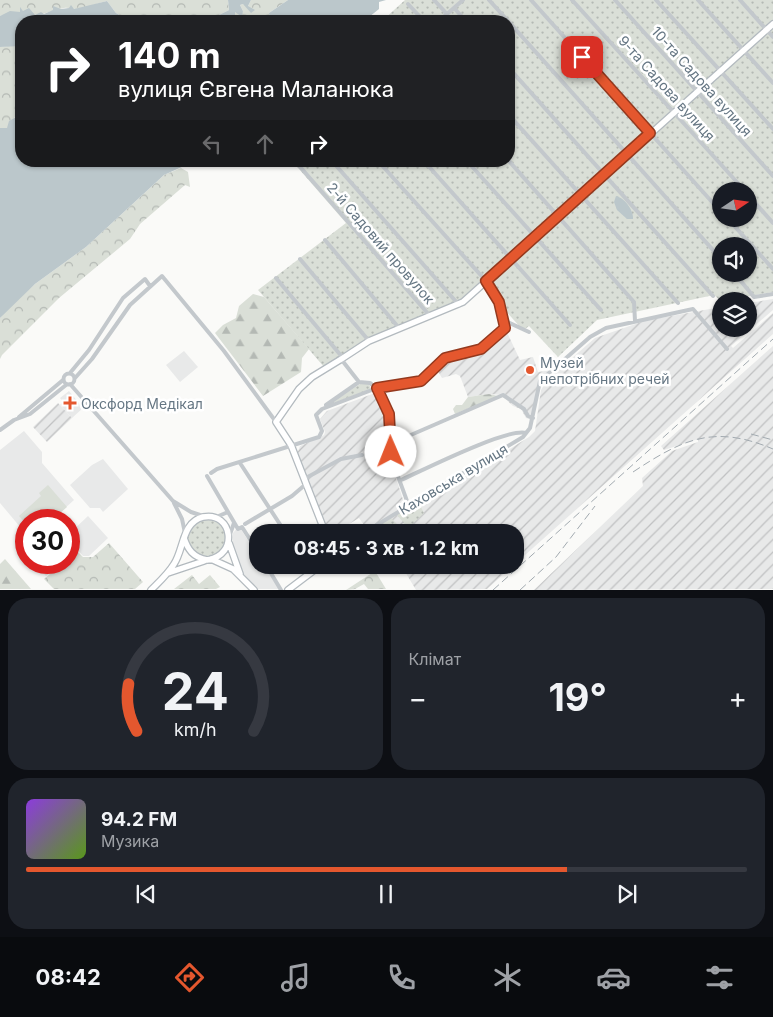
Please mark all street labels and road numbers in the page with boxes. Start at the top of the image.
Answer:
street label: 10-та Садова вулиця [648,23,756,139]
street label: 9-та Садова вулиця [615,32,719,144]
street label: 2-й Садовий провулок [324,179,439,307]
street label: Каховська вулиця [396,440,510,518]

